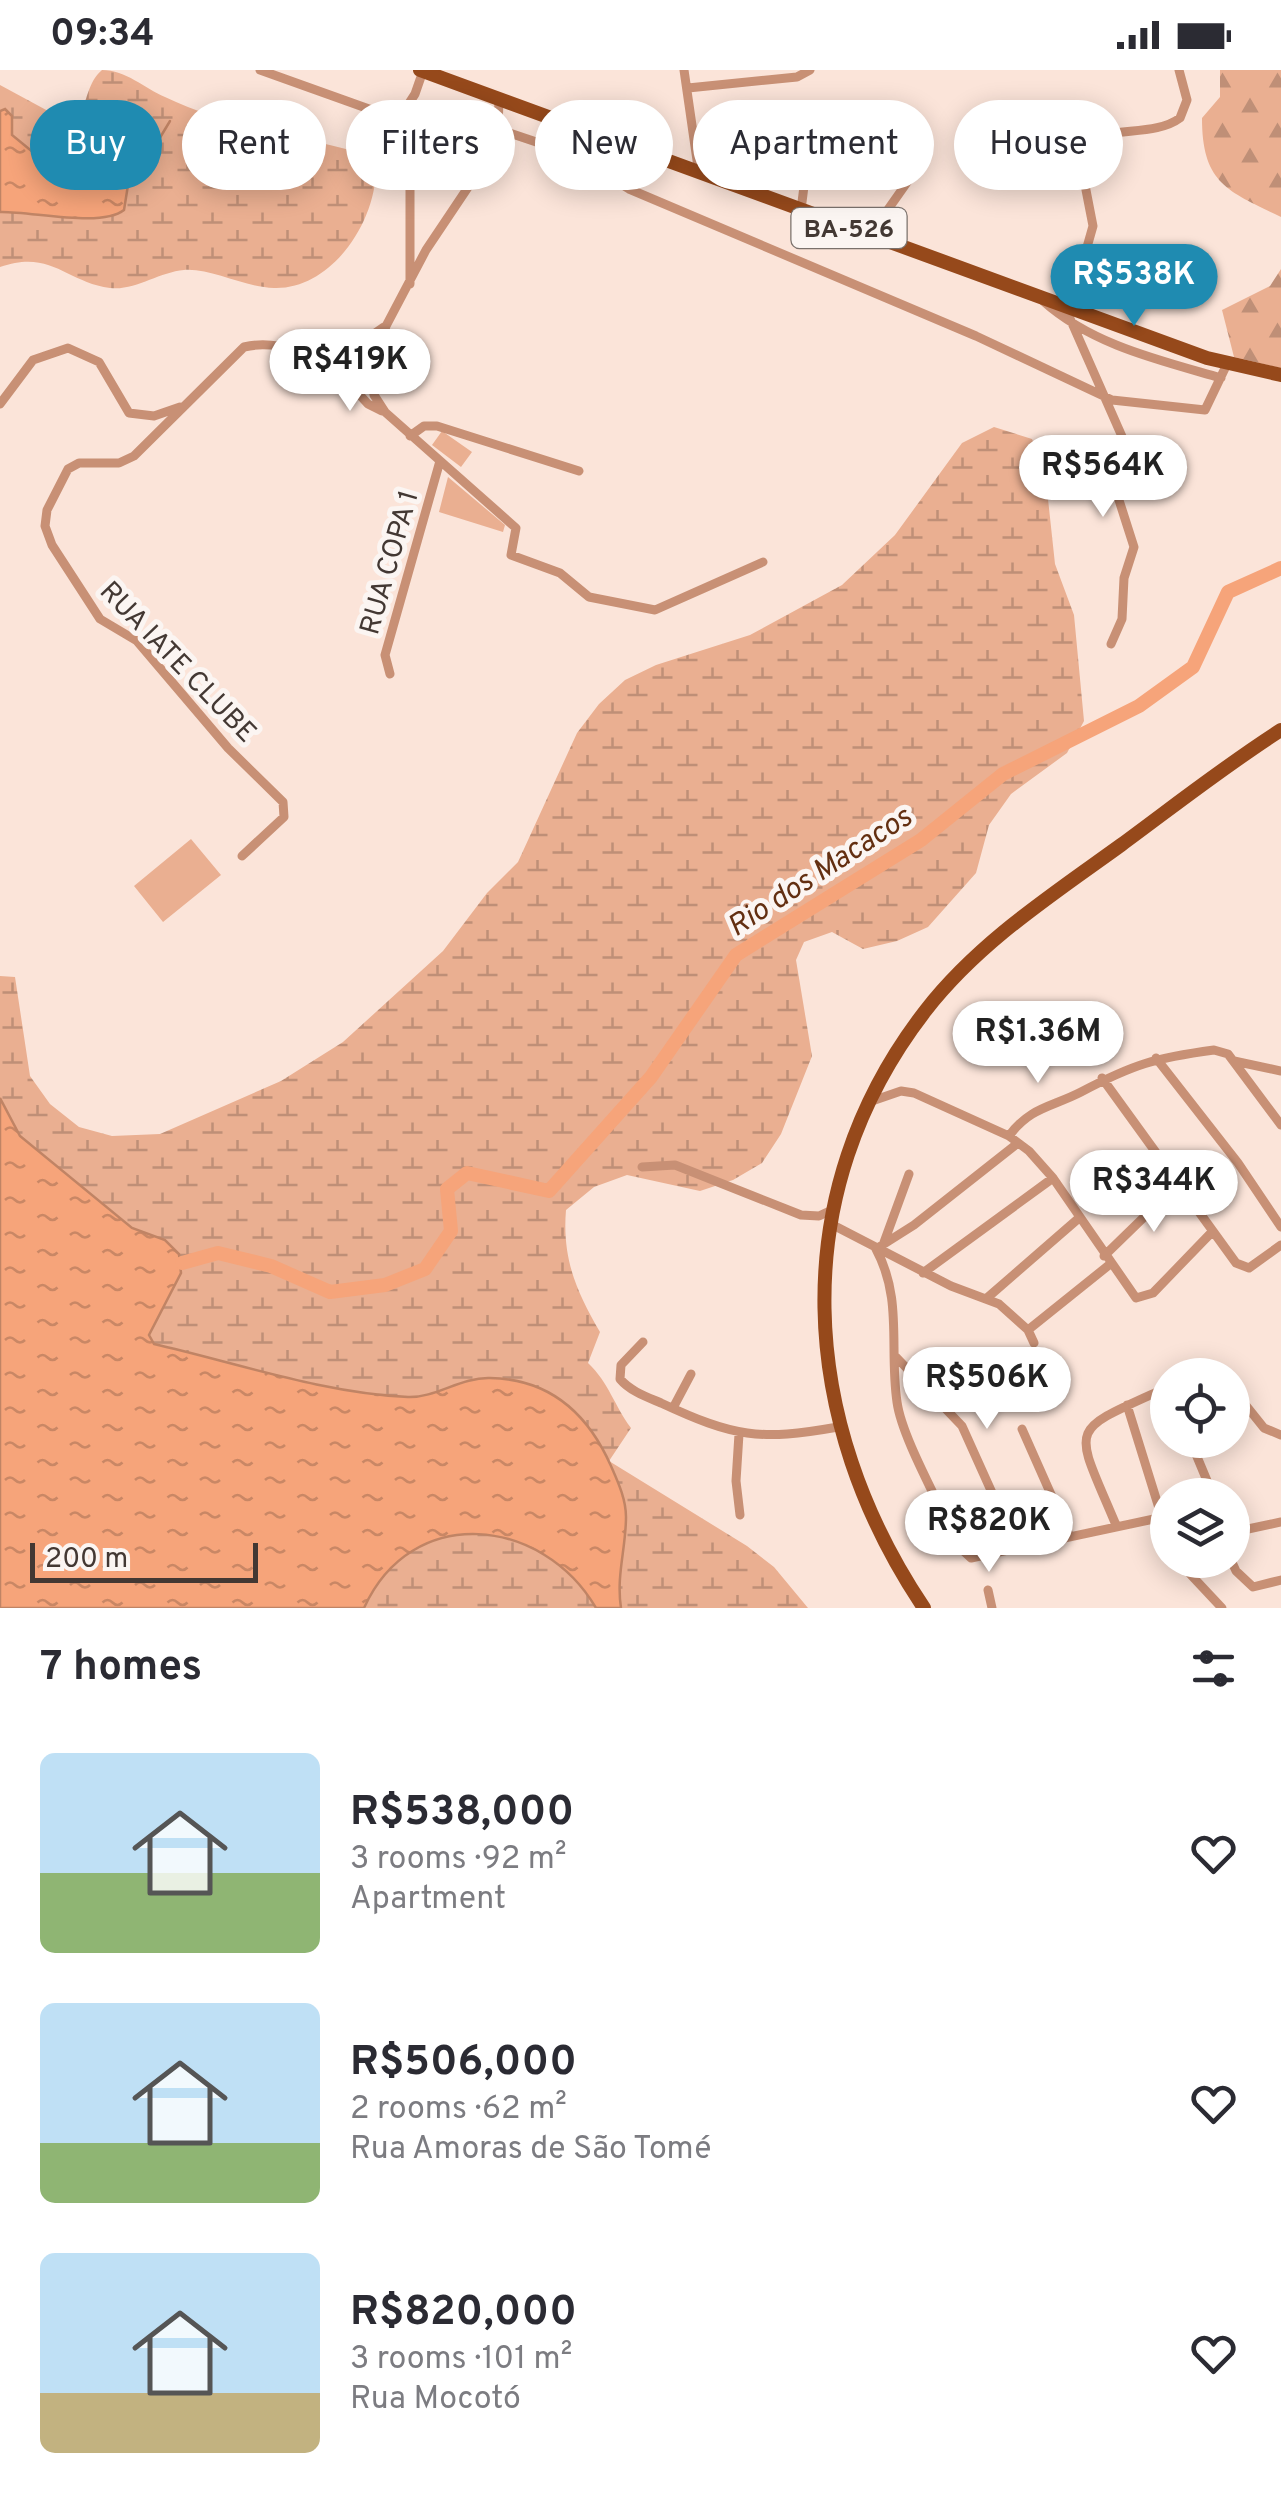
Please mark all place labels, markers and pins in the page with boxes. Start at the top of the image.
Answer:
pin: R$538K [1053,244,1215,329]
pin: R$419K [269,329,431,414]
pin: R$564K [1022,435,1184,520]
pin: R$1.36M [946,1001,1130,1086]
pin: R$344K [1073,1150,1235,1235]
pin: R$506K [906,1347,1068,1432]
pin: R$820K [908,1490,1070,1575]

